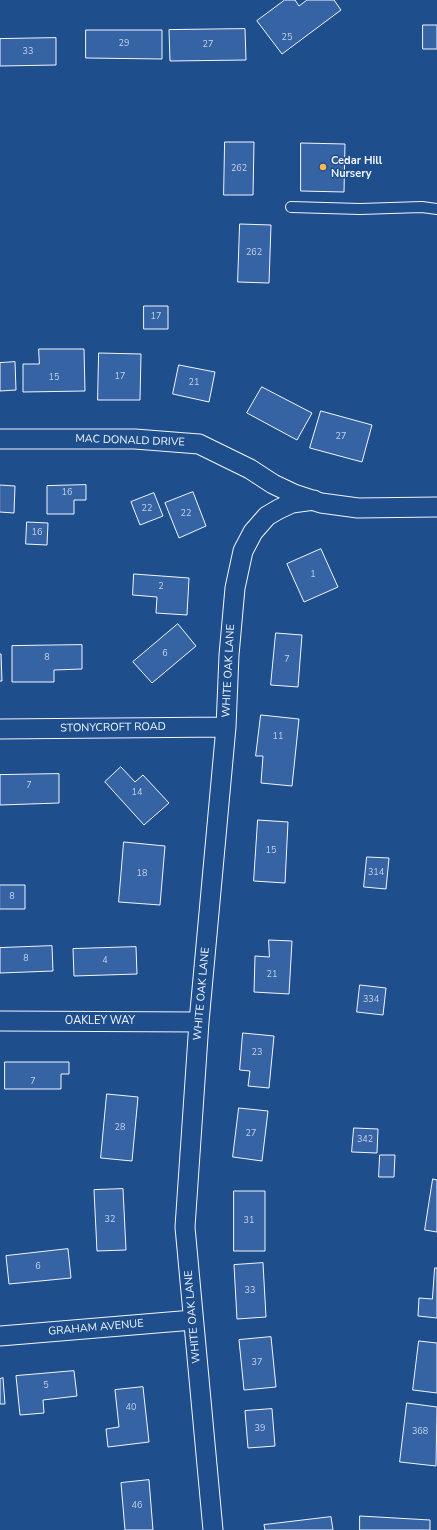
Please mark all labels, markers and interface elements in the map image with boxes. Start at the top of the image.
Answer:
house number: 25 [282,33,292,43]
house number: 29 [119,39,129,49]
house number: 27 [203,40,213,50]
house number: 33 [23,47,33,57]
place label: Cedar Hill Nursery [331,154,382,180]
marker: Cedar Hill Nursery [318,162,328,172]
house number: 262 [231,164,247,174]
house number: 262 [246,248,262,258]
house number: 17 [151,312,161,322]
house number: 17 [115,372,125,382]
house number: 15 [49,373,59,383]
house number: 21 [189,378,199,388]
street label: MAC DONALD DRIVE [75,432,185,450]
house number: 27 [336,432,346,442]
house number: 16 [62,488,72,498]
house number: 22 [142,504,152,514]
house number: 22 [181,509,191,519]
house number: 16 [32,528,42,538]
house number: 1 [310,570,316,580]
house number: 2 [158,582,164,592]
street label: WHITE OAK LANE [220,624,238,718]
house number: 6 [162,649,168,659]
house number: 8 [44,653,50,663]
house number: 7 [284,655,290,665]
street label: STONYCROFT ROAD [60,720,166,736]
house number: 11 [273,732,283,742]
house number: 7 [26,781,32,791]
house number: 14 [132,788,142,798]
house number: 15 [266,846,276,856]
house number: 314 [368,868,384,878]
house number: 18 [137,869,147,879]
house number: 8 [9,892,15,902]
street label: WHITE OAK LANE [191,947,213,1041]
house number: 8 [23,954,29,964]
house number: 4 [102,956,108,966]
house number: 21 [267,970,277,980]
house number: 334 [363,995,379,1005]
street label: OAKLEY WAY [65,1014,135,1028]
house number: 23 [252,1048,262,1058]
house number: 7 [30,1077,36,1087]
house number: 28 [115,1123,125,1133]
house number: 27 [246,1129,256,1139]
house number: 342 [357,1135,373,1145]
house number: 32 [105,1215,115,1225]
house number: 31 [244,1216,254,1226]
house number: 6 [35,1262,41,1272]
street label: WHITE OAK LANE [182,1270,204,1364]
house number: 33 [245,1286,255,1296]
street label: GRAHAM AVENUE [48,1317,144,1339]
house number: 37 [252,1358,262,1368]
house number: 5 [43,1381,49,1391]
house number: 40 [126,1403,136,1413]
house number: 39 [255,1424,265,1434]
house number: 368 [412,1427,428,1437]
house number: 46 [132,1501,142,1511]

